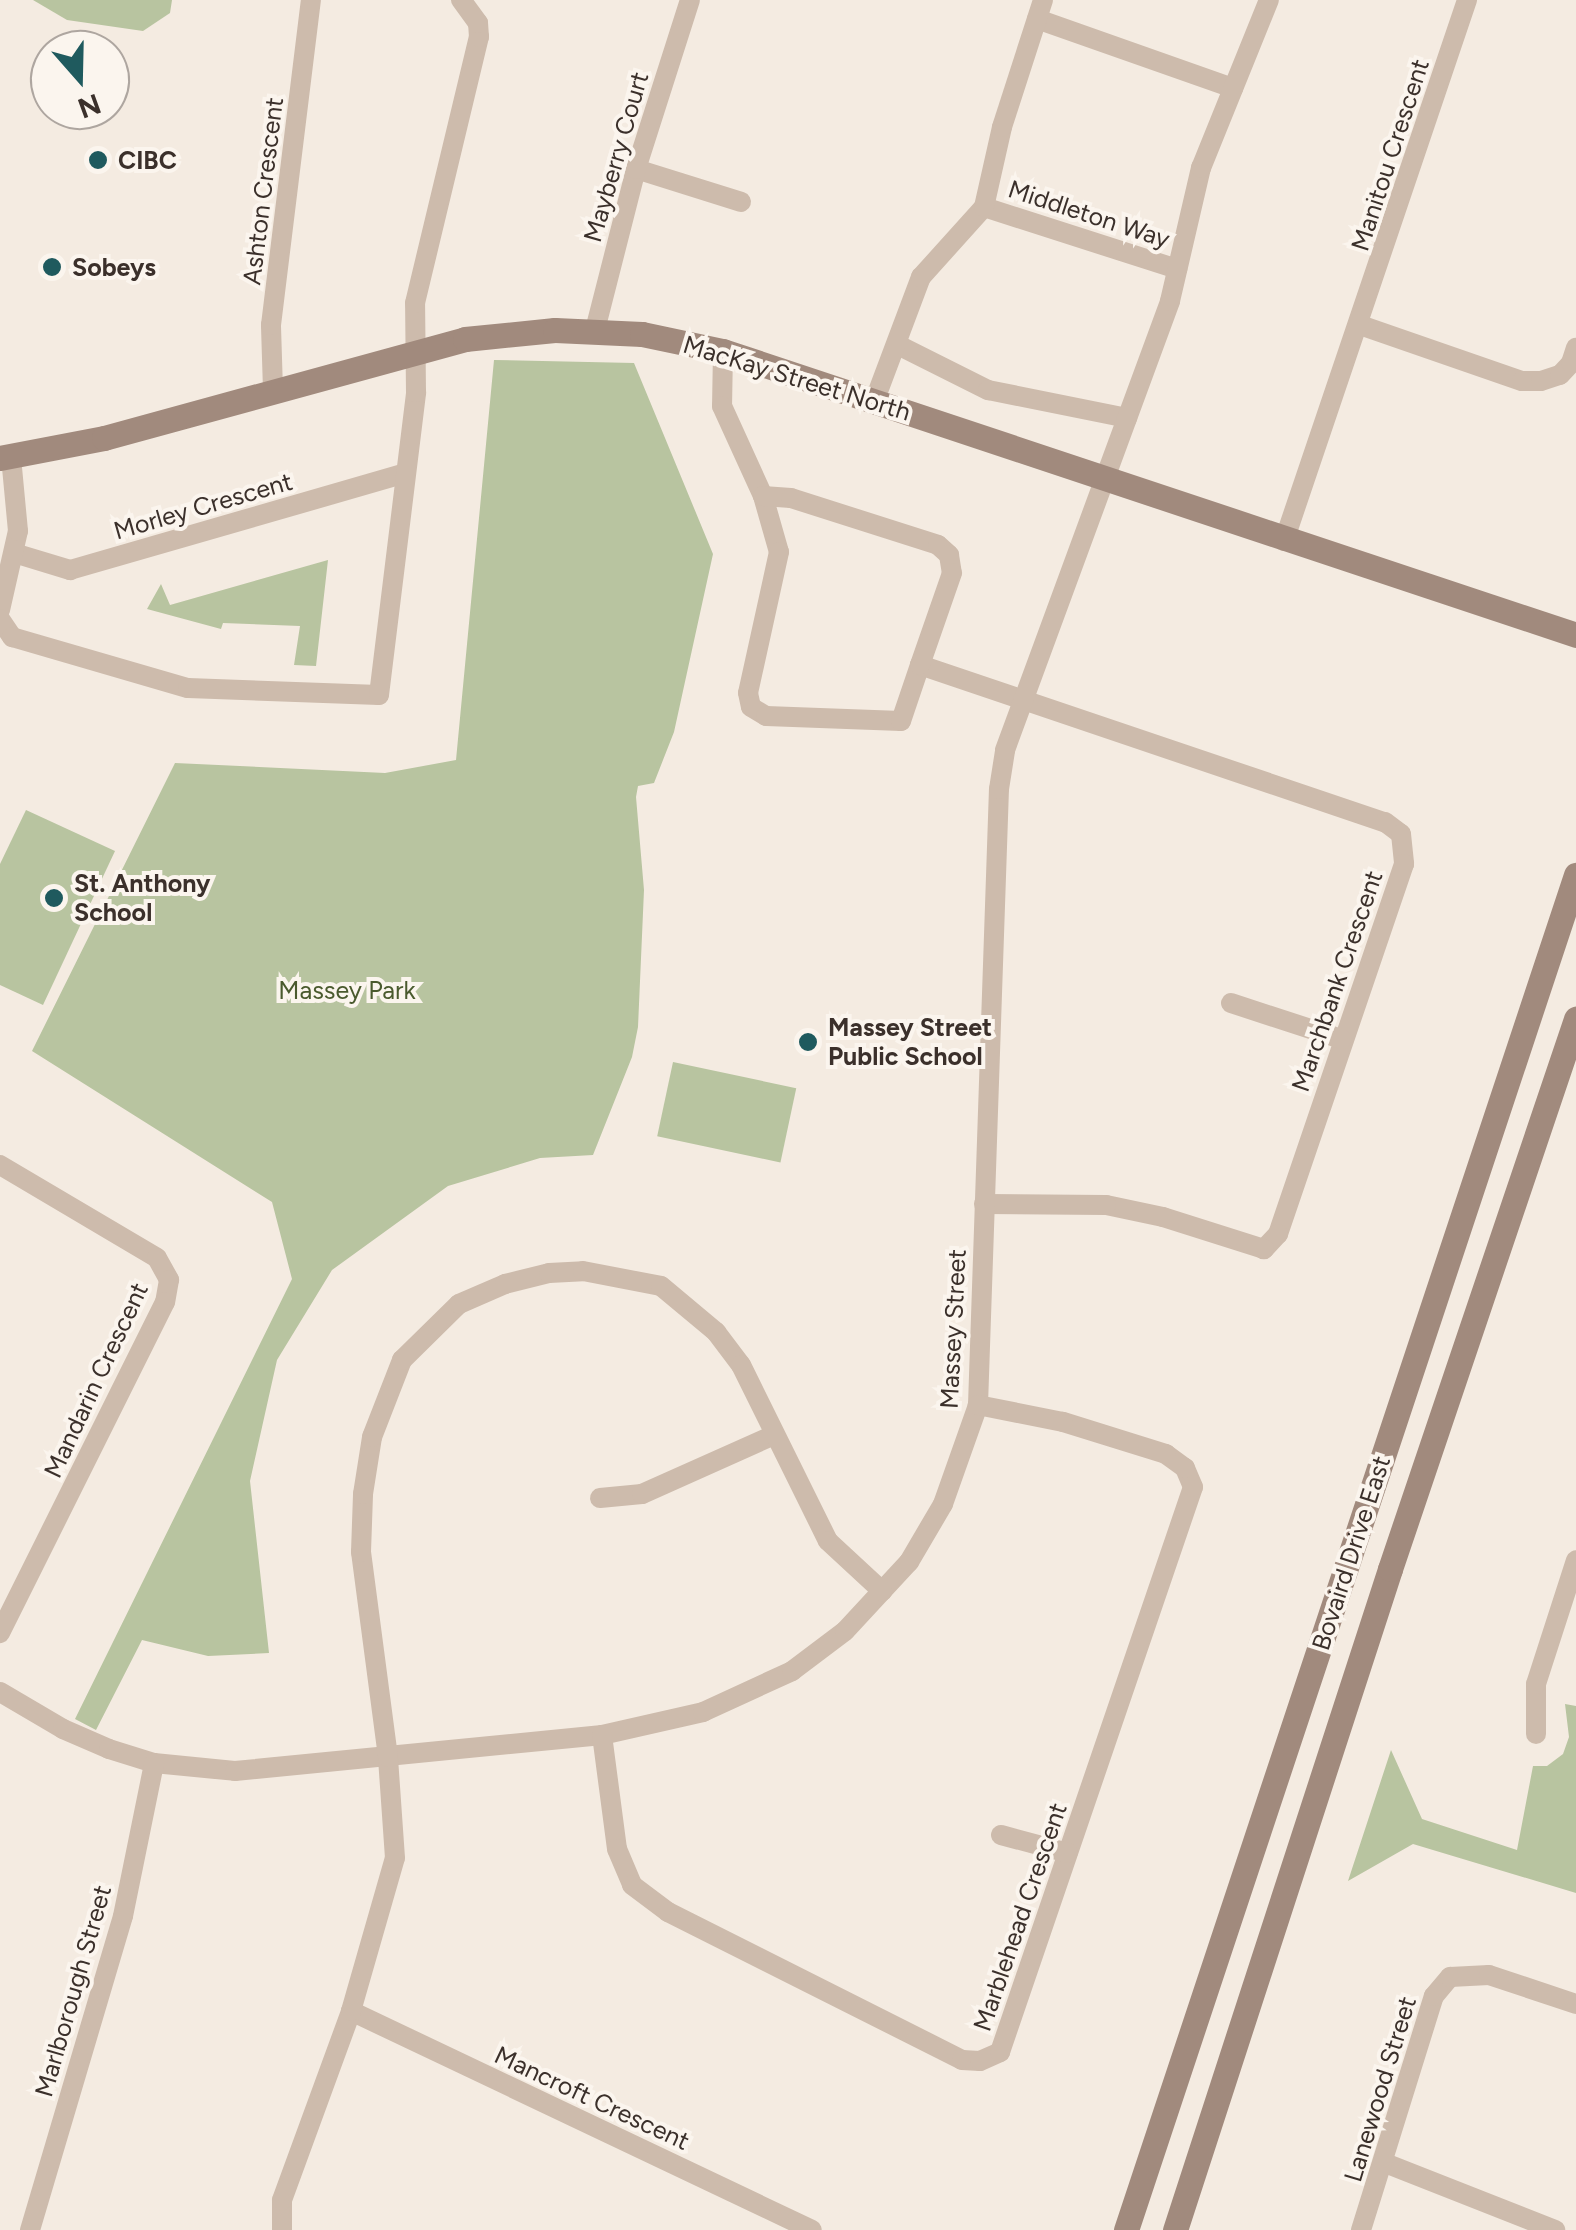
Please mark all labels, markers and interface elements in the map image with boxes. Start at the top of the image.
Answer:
north arrow [30,30,130,130]
street label: Manitou Crescent [1345,55,1435,255]
street label: Mayberry Court [577,68,655,246]
text: N [74,87,106,126]
street label: Ashton Crescent [237,95,289,287]
place label: CIBC [118,145,177,175]
marker: CIBC [87,149,109,171]
street label: Middleton Way [1004,174,1174,254]
place label: Sobeys [72,252,156,282]
marker: Sobeys [41,256,63,278]
street label: MacKay Street North [680,329,914,427]
street label: Morley Crescent [110,466,296,546]
street label: Marchbank Crescent [1285,867,1389,1095]
place label: St. Anthony School [74,869,210,928]
marker: St. Anthony School [43,887,65,909]
park label: Massey Park [278,975,416,1005]
place label: Massey Street Public School [828,1013,992,1072]
marker: Massey Street Public School [797,1031,819,1053]
street label: Massey Street [934,1248,972,1410]
street label: Mandarin Crescent [38,1278,154,1482]
street label: Bovaird Drive East [1305,1452,1397,1654]
street label: Marblehead Crescent [967,1799,1073,2035]
street label: Marlborough Street [28,1882,118,2100]
street label: Lanewood Street [1338,1993,1422,2185]
street label: Mancroft Crescent [490,2040,694,2156]

